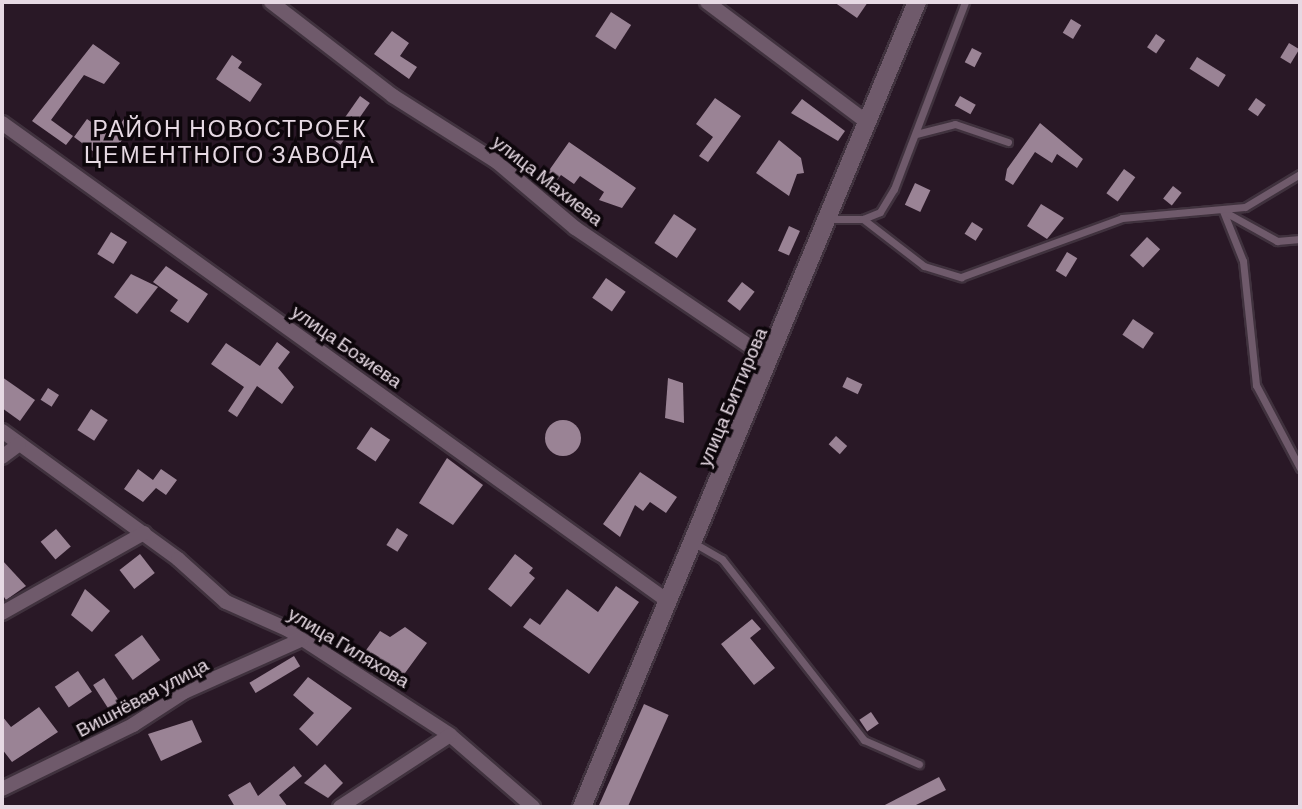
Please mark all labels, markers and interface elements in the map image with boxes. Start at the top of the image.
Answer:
district label: РАЙОН НОВОСТРОЕК ЦЕМЕНТНОГО ЗАВОДА [86,114,374,168]
street label: улица Махиева [488,130,608,230]
street label: улица Бозиева [288,300,406,392]
street label: улица Биттирова [692,324,772,470]
street label: улица Гиляхова [284,602,414,692]
street label: Вишнёвая улица [72,653,212,741]

